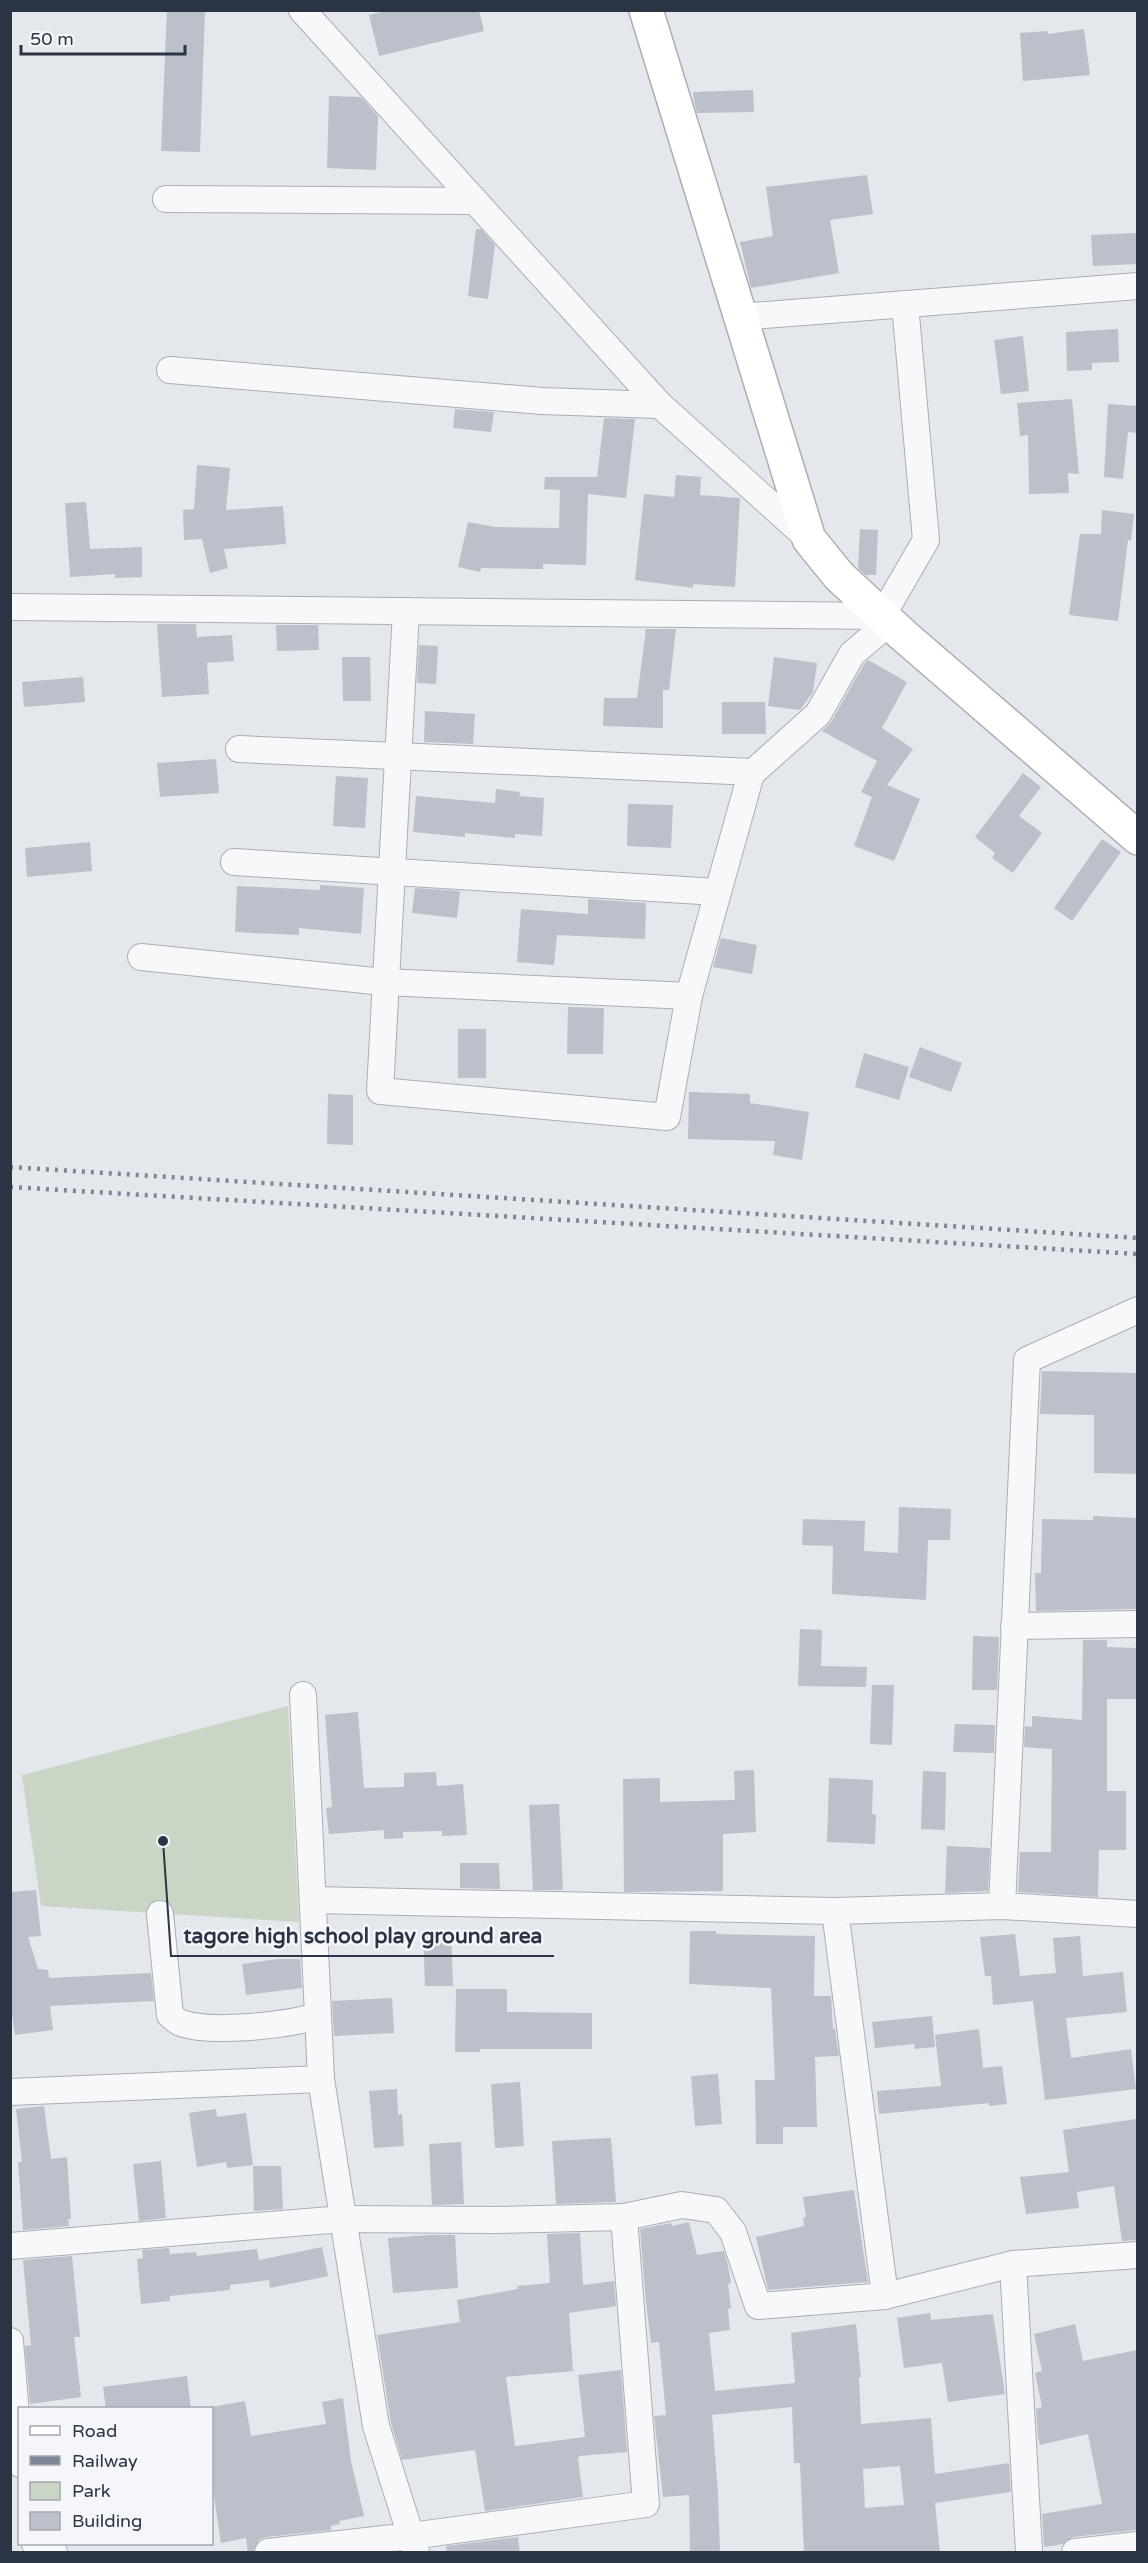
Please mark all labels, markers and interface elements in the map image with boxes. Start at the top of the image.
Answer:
scale bar [21,18,184,56]
text: 50 m [30,28,74,50]
callout: tagore high school play ground area [171,1917,554,1956]
text: tagore high school play ground area [184,1924,542,1949]
legend [18,2407,213,2545]
text: Road [72,2420,117,2442]
text: Railway [72,2450,138,2472]
text: Park [72,2480,111,2502]
text: Building [72,2510,142,2532]

